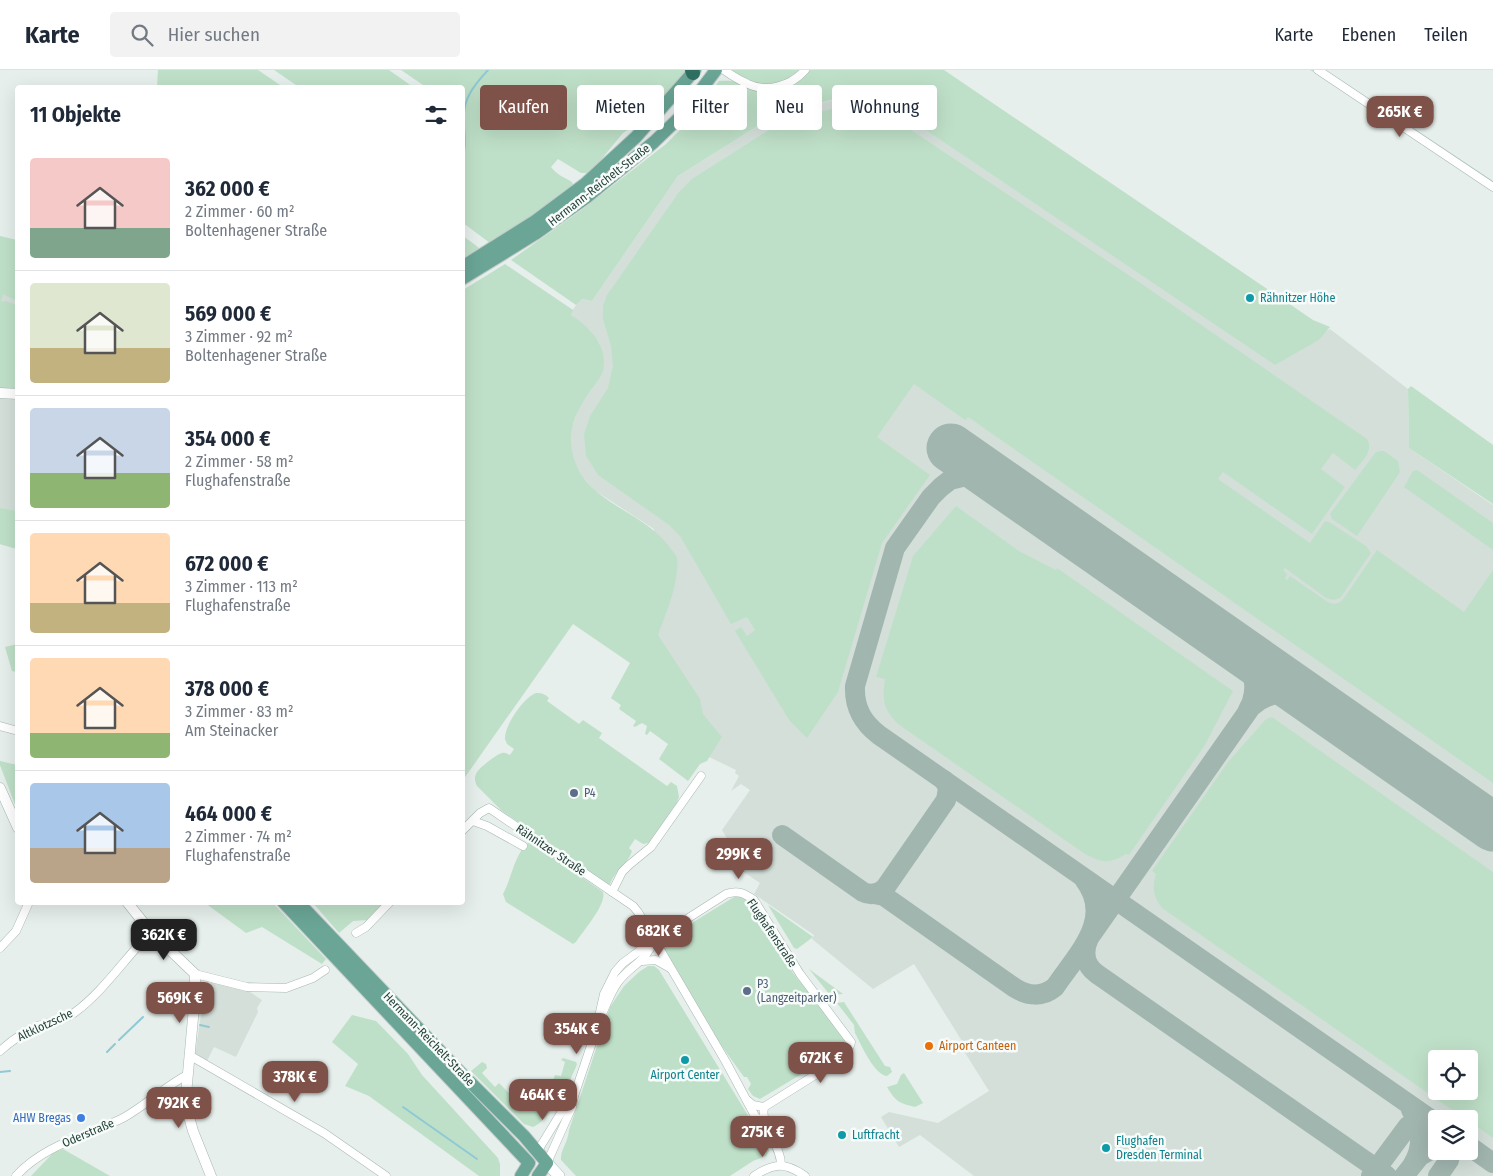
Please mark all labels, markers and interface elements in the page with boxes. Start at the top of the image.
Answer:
search box [110,12,460,57]
text: Karte [25,21,80,49]
icon: search [128,21,156,49]
text: Hier suchen [168,23,260,46]
text: Karte [1274,24,1313,46]
text: Ebenen [1341,24,1396,46]
text: Teilen [1424,24,1468,46]
chip: Kaufen [480,85,567,130]
chip: Mieten [577,85,664,130]
chip: Filter [674,85,747,130]
chip: Neu [757,85,822,130]
chip: Wohnung [832,85,937,130]
pin: 265K € [1359,96,1441,138]
icon: filters [422,101,450,129]
text: 11 Objekte [30,102,121,128]
text: 265K € [1378,102,1422,121]
street label: Hermann-Reichelt-Straße [546,141,653,229]
text: 362 000 € [185,176,270,202]
icon: home [70,178,130,238]
text: 2 Zimmer · 60 m² [185,202,294,221]
text: Boltenhagener Straße [185,221,327,240]
place label: Rähnitzer Höhe [1260,291,1335,305]
marker: Rähnitzer Höhe [1244,292,1256,304]
text: 569 000 € [185,301,271,327]
icon: home [70,303,130,363]
text: 3 Zimmer · 92 m² [185,327,293,346]
text: Boltenhagener Straße [185,346,327,365]
text: 354 000 € [185,426,270,452]
icon: home [70,428,130,488]
text: 2 Zimmer · 58 m² [185,452,294,471]
text: Flughafenstraße [185,471,291,490]
text: 672 000 € [185,551,269,577]
icon: home [70,553,130,613]
text: 3 Zimmer · 113 m² [185,577,298,596]
text: Flughafenstraße [185,596,291,615]
text: 378 000 € [185,676,269,702]
icon: home [70,678,130,738]
text: 3 Zimmer · 83 m² [185,702,294,721]
text: Am Steinacker [185,721,278,740]
place label: P4 [584,786,596,800]
marker: P4 [568,787,580,799]
text: 464 000 € [185,801,272,827]
icon: home [70,803,130,863]
street label: Rähnitzer Straße [513,821,589,879]
text: 2 Zimmer · 74 m² [185,827,292,846]
pin: 299K € [698,838,780,880]
text: 299K € [716,844,762,863]
text: Flughafenstraße [185,846,291,865]
street label: Flughafenstraße [744,896,800,970]
pin: 682K € [618,914,700,957]
pin: 362K € [123,918,205,961]
text: 682K € [636,921,682,940]
text: 362K € [142,925,186,944]
place label: P3 (Langzeitparker) [757,977,837,1005]
pin: 569K € [139,982,221,1024]
marker: P3 (Langzeitparker) [741,985,753,997]
text: 569K € [157,988,203,1007]
street label: Hermann-Reichelt-Straße [381,989,477,1089]
street label: Altklotzsche [15,1006,75,1044]
pin: 354K € [536,1012,618,1055]
text: 354K € [555,1019,599,1038]
place label: Airport Canteen [939,1039,1016,1053]
marker: Airport Canteen [923,1040,935,1052]
pin: 672K € [780,1042,862,1084]
text: 672K € [799,1048,843,1067]
map controls [1428,1050,1478,1160]
button: locate [1428,1050,1478,1100]
marker: Airport Center [679,1054,691,1066]
pin: 378K € [254,1060,336,1103]
text: 378K € [273,1067,317,1086]
place label: Airport Center [650,1068,720,1082]
pin: 464K € [502,1078,584,1121]
text: 464K € [520,1085,566,1104]
pin: 792K € [138,1086,220,1129]
text: 792K € [157,1093,201,1112]
button: layers [1428,1110,1478,1160]
place label: AHW Bregas [13,1111,71,1125]
marker: AHW Bregas [75,1112,87,1124]
street label: Oderstraße [60,1116,116,1150]
pin: 275K € [722,1116,804,1158]
text: 275K € [741,1122,785,1141]
place label: Luftfracht [852,1128,900,1142]
marker: Luftfracht [836,1129,848,1141]
place label: Flughafen Dresden Terminal [1116,1134,1202,1162]
marker: Flughafen Dresden Terminal [1100,1142,1112,1154]

